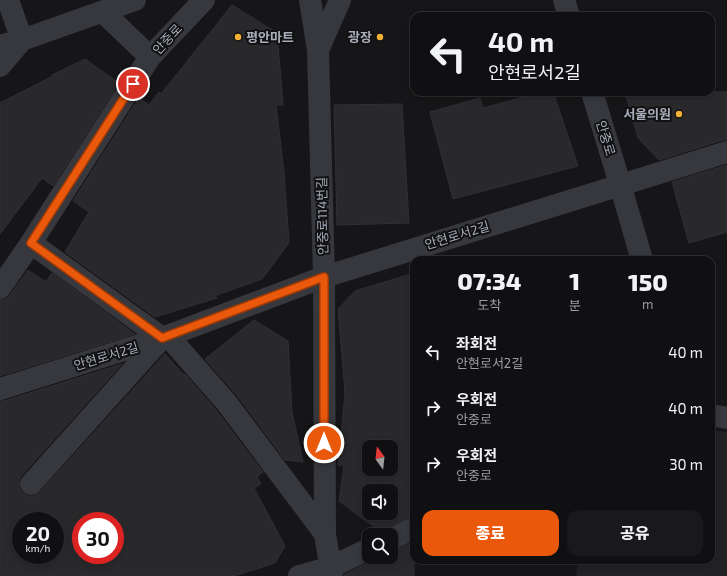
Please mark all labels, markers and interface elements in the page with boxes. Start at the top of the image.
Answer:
street label: 안중로 [149,20,185,58]
text: 40 m [488,24,554,58]
icon: left [422,28,474,80]
place label: 평안마트 [246,29,294,45]
place label: 광장 [348,29,372,45]
marker: 평안마트 [233,32,243,42]
marker: 광장 [375,32,385,42]
text: 안현로서2길 [488,61,581,83]
pin [116,67,150,101]
icon: arrive [122,73,144,95]
place label: 서울의원 [623,106,671,122]
marker: 서울의원 [674,109,684,119]
street label: 안중로 [593,118,619,158]
street label: 안중로114번길 [313,177,331,255]
street label: 안현로서2길 [423,218,491,252]
text: 07:34 [457,266,521,295]
text: 1 [569,266,580,295]
text: 150 [628,267,668,296]
text: m [642,296,654,312]
text: 도착 [477,297,501,313]
text: 분 [569,297,581,313]
text: 좌회전 [456,334,497,352]
street label: 안현로서2길 [72,339,140,373]
icon: left [422,341,444,363]
text: 40 m [668,343,703,361]
text: 안현로서2길 [456,355,523,371]
text: 우회전 [456,390,497,408]
icon: right [422,397,444,419]
text: 40 m [668,399,703,417]
text: 안중로 [456,411,492,427]
position arrow [303,422,345,464]
north arrow [362,440,398,476]
map controls [362,440,398,564]
text: 우회전 [456,446,497,464]
icon: right [422,453,444,475]
text: 30 m [669,455,703,473]
text: 안중로 [456,467,492,483]
button: sound [362,484,398,520]
button: 종료 [422,510,559,556]
button: 공유 [567,510,703,556]
speed limit sign: 30 [72,512,124,564]
text: 20 [26,521,50,545]
button: search [362,528,398,564]
text: km/h [26,542,50,554]

